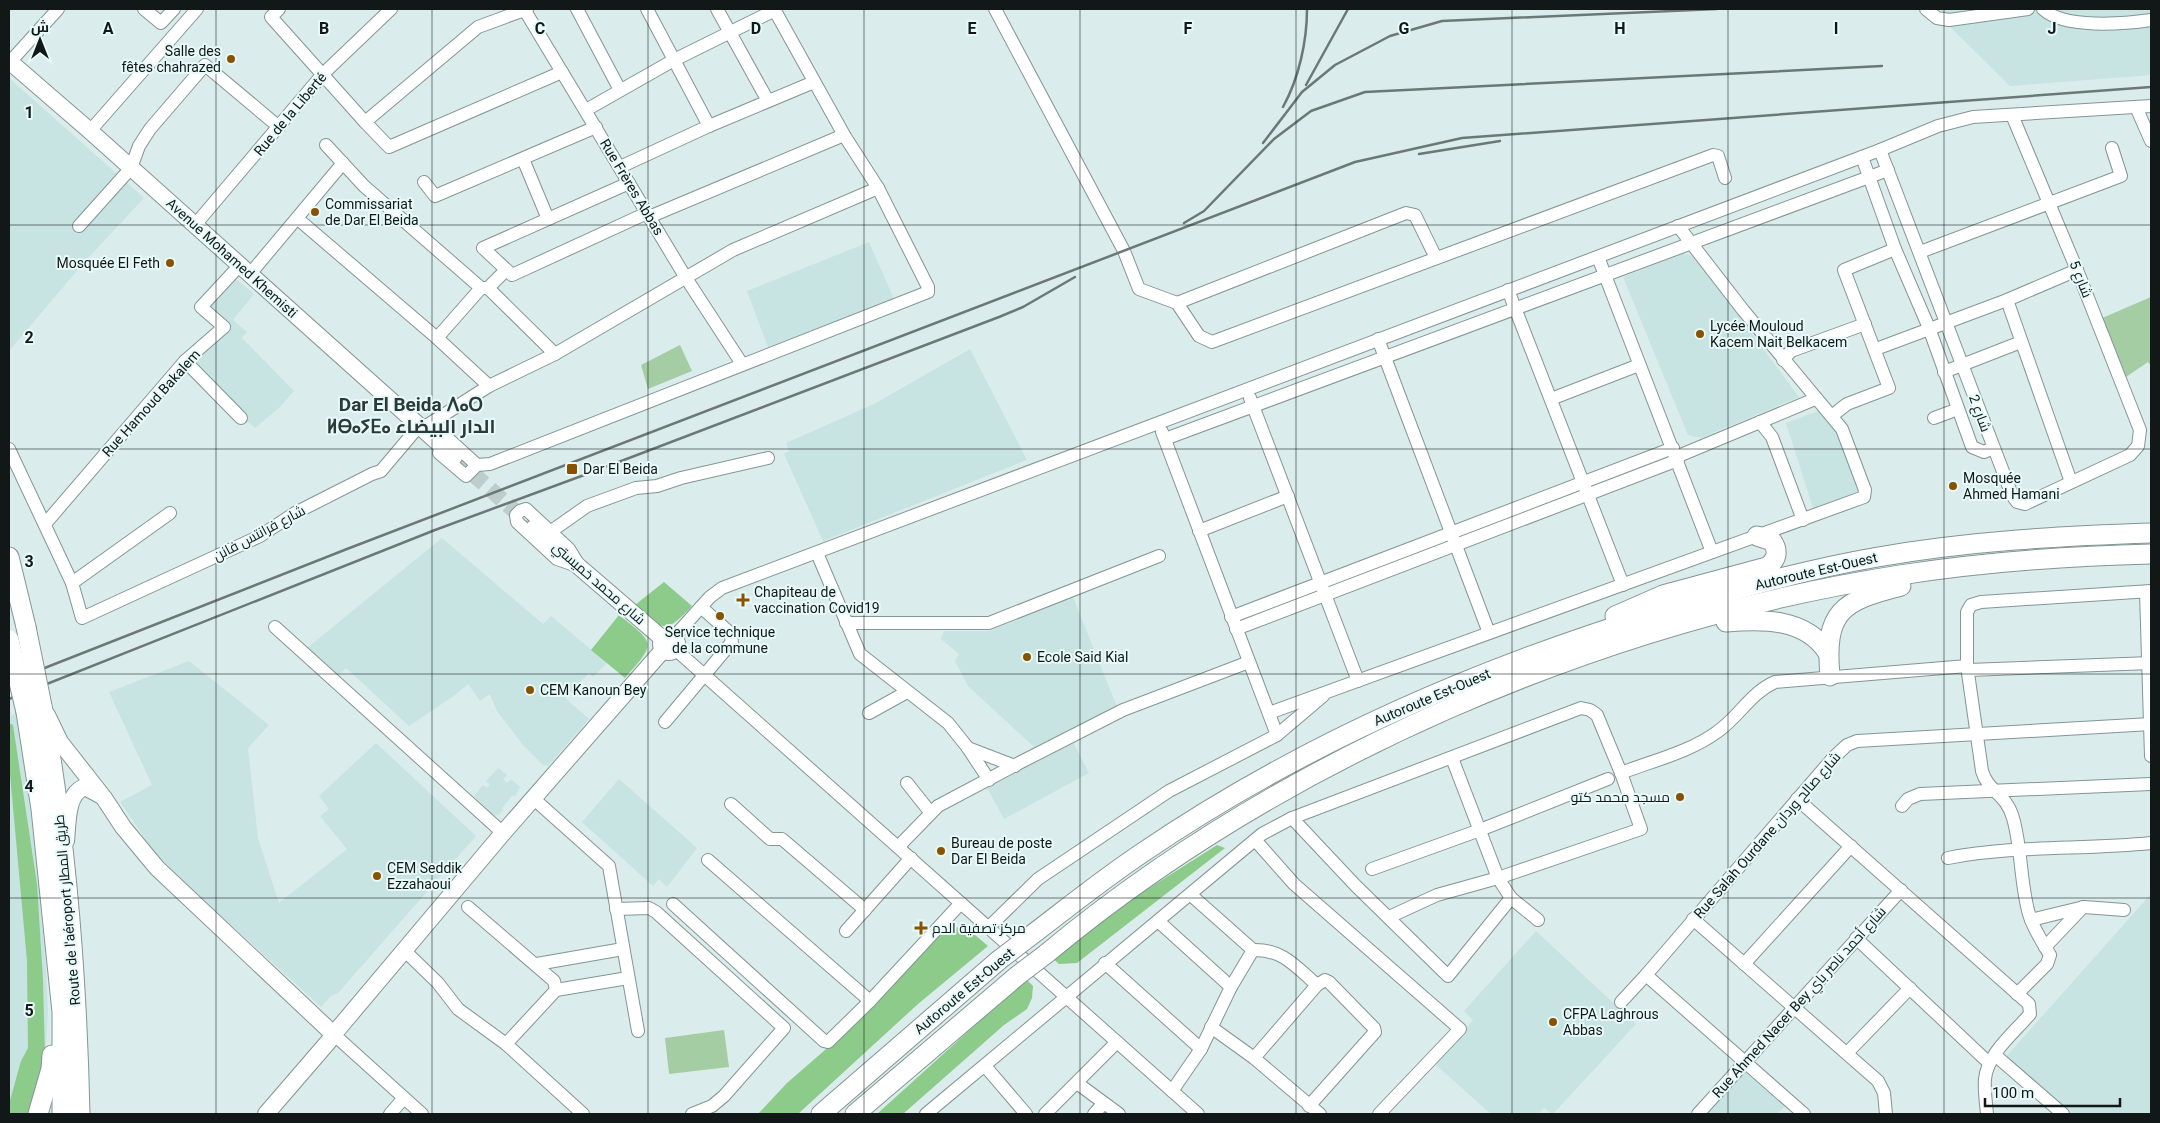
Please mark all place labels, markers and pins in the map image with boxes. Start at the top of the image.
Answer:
place label: Salle des fêtes chahrazed [122,43,221,75]
marker: Salle des fêtes chahrazed [225,53,237,65]
place label: Commissariat de Dar El Beida [325,196,419,228]
marker: Commissariat de Dar El Beida [309,206,321,218]
place label: Mosquée El Feth [56,255,160,271]
marker: Mosquée El Feth [164,257,176,269]
place label: Lycée Mouloud Kacem Nait Belkacem [1710,318,1847,350]
marker: Lycée Mouloud Kacem Nait Belkacem [1694,328,1706,340]
place label: Dar El Beida [583,461,658,477]
marker: Dar El Beida [565,462,579,476]
place label: Mosquée Ahmed Hamani [1963,470,2060,502]
marker: Mosquée Ahmed Hamani [1947,480,1959,492]
place label: Chapiteau de vaccination Covid19 [754,584,880,616]
marker: Chapiteau de vaccination Covid19 [736,593,750,607]
marker: Service technique de la commune [714,610,726,622]
place label: Service technique de la commune [665,624,775,656]
place label: Ecole Said Kial [1037,649,1128,665]
marker: Ecole Said Kial [1021,651,1033,663]
place label: CEM Kanoun Bey [540,682,647,698]
marker: CEM Kanoun Bey [524,684,536,696]
place label: مسجد محمد كتو [1571,789,1670,805]
marker: مسجد محمد كتو [1674,791,1686,803]
place label: Bureau de poste Dar El Beida [951,835,1052,867]
marker: Bureau de poste Dar El Beida [935,845,947,857]
place label: CEM Seddik Ezzahaoui [387,860,463,892]
marker: CEM Seddik Ezzahaoui [371,870,383,882]
place label: مركز تصفية الدم [932,920,1026,938]
marker: مركز تصفية الدم [914,921,928,935]
place label: CFPA Laghrous Abbas [1563,1006,1659,1038]
marker: CFPA Laghrous Abbas [1547,1016,1559,1028]

